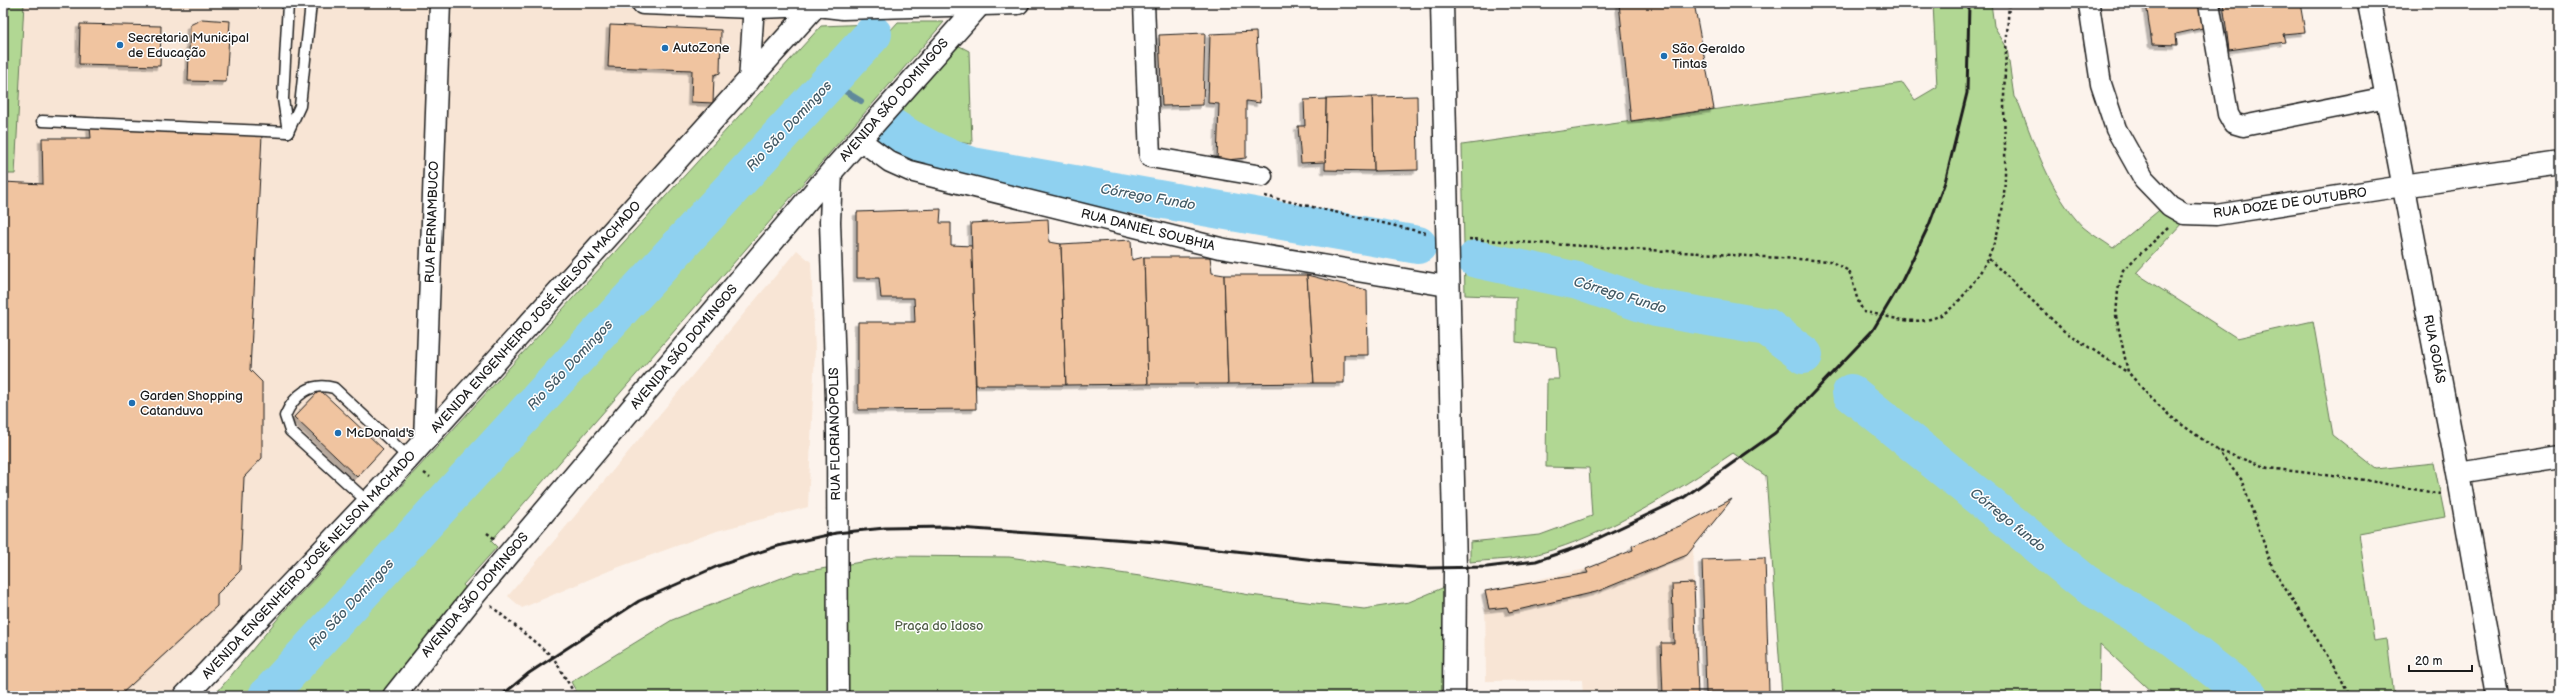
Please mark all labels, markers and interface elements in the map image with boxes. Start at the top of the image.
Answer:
place label: Secretaria Municipal de Educação [128,30,249,61]
street label: AVENIDA SÃO DOMINGOS [836,35,952,165]
marker: Secretaria Municipal de Educação [115,40,125,50]
place label: AutoZone [673,40,730,56]
place label: São Geraldo Tintas [1672,41,1745,72]
marker: AutoZone [660,43,670,53]
marker: São Geraldo Tintas [1659,51,1669,61]
water label: Rio São Domingos [743,77,835,175]
street label: RUA PERNAMBUCO [422,160,442,283]
water label: Córrego Fundo [1099,180,1197,214]
street label: RUA DOZE DE OUTUBRO [2212,184,2368,222]
street label: AVENIDA ENGENHEIRO JOSÉ NELSON MACHADO [428,198,644,436]
street label: RUA DANIEL SOUBHIA [1079,206,1217,254]
water label: Córrego Fundo [1571,273,1669,317]
street label: AVENIDA SÃO DOMINGOS [627,281,741,413]
street label: RUA GOIÁS [2420,313,2449,385]
water label: Rio São Domingos [524,316,616,414]
street label: RUA FLORIANÓPOLIS [825,367,844,501]
place label: Garden Shopping Catanduva [140,388,243,419]
marker: Garden Shopping Catanduva [127,398,137,408]
place label: McDonald's [346,425,415,441]
marker: McDonald's [333,428,343,438]
street label: AVENIDA ENGENHEIRO JOSÉ NELSON MACHADO [199,447,419,682]
water label: Córrego fundo [1967,484,2049,556]
street label: AVENIDA SÃO DOMINGOS [418,529,532,661]
water label: Rio São Domingos [305,555,397,653]
park label: Praça do Idoso [895,618,983,634]
scale bar [2409,647,2472,673]
text: 20 m [2415,654,2442,669]

